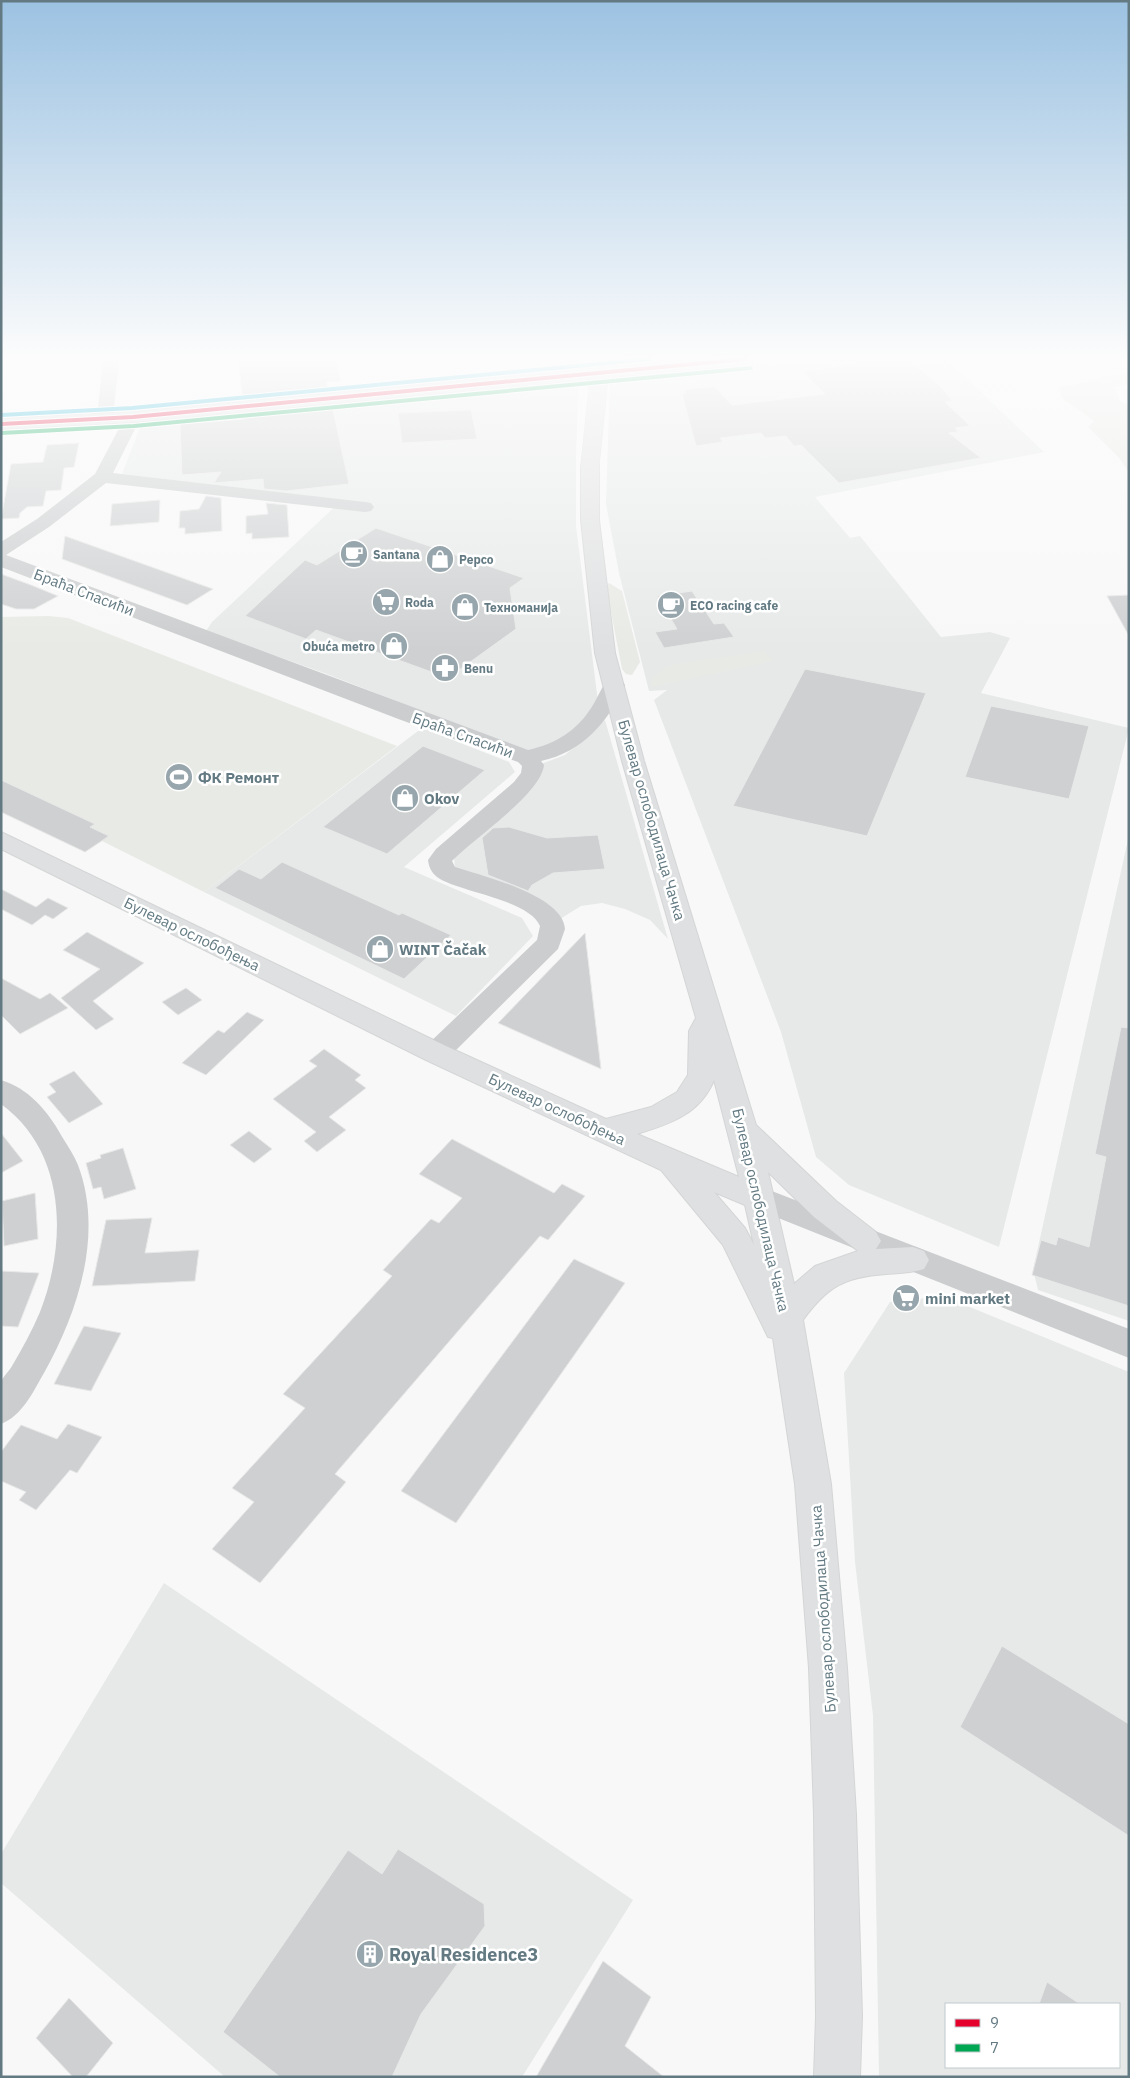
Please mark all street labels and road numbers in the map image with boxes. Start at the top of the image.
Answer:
street label: Браћа Спасићи [31,564,137,620]
street label: Браћа Спасићи [410,708,516,762]
street label: Булевар ослободилаца Чачка [614,717,690,923]
street label: Булевар ослобођења [121,893,263,975]
street label: Булевар ослобођења [486,1069,628,1149]
street label: Булевар ослободилаца Чачка [728,1106,794,1314]
street label: Булевар ослободилаца Чачка [806,1505,840,1713]

